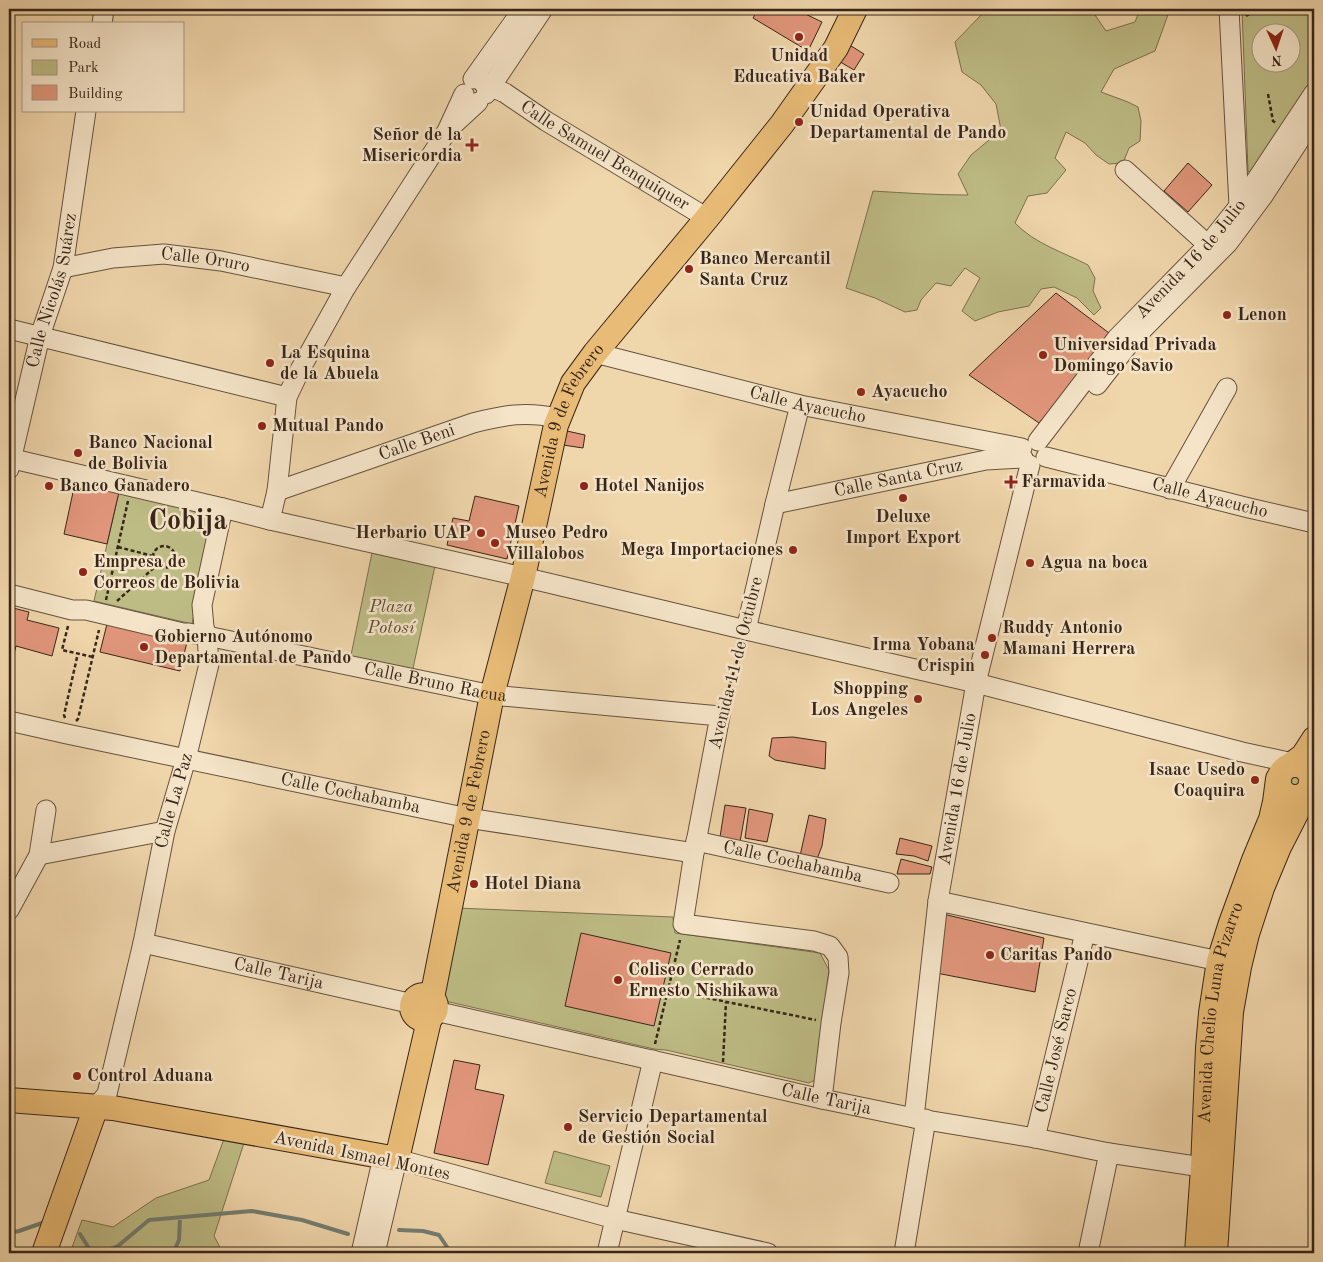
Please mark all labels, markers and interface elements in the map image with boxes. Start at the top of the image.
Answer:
legend [22,22,185,112]
north arrow [1250,22,1300,72]
marker: Unidad Educativa Baker [793,31,805,43]
text: Road [68,37,102,52]
place label: Unidad Educativa Baker [733,47,866,86]
text: N [1271,53,1282,67]
text: Park [68,61,99,76]
text: Building [68,87,123,102]
street label: Calle Samuel Benquiquer [517,97,693,214]
place label: Unidad Operativa Departamental de Pando [809,103,1006,142]
marker: Unidad Operativa Departamental de Pando [793,116,805,128]
place label: Señor de la Misericordia [362,126,462,165]
marker: Señor de la Misericordia [466,139,478,151]
street label: Avenida 16 de Julio [1132,196,1250,322]
street label: Calle Nicolás Suárez [24,212,80,370]
street label: Calle Oruro [160,245,252,276]
place label: Banco Mercantil Santa Cruz [699,250,831,289]
marker: Banco Mercantil Santa Cruz [683,263,695,275]
place label: Lenon [1237,306,1287,324]
marker: Lenon [1221,309,1233,321]
place label: Universidad Privada Domingo Savio [1053,336,1217,375]
street label: Avenida 9 de Febrero [531,340,608,500]
place label: La Esquina de la Abuela [280,344,379,383]
marker: Universidad Privada Domingo Savio [1037,349,1049,361]
marker: La Esquina de la Abuela [264,357,276,369]
street label: Calle Ayacucho [747,383,868,427]
place label: Ayacucho [871,383,948,401]
marker: Ayacucho [855,386,867,398]
place label: Mutual Pando [272,417,384,435]
marker: Mutual Pando [256,420,268,432]
street label: Calle Beni [376,421,457,464]
place label: Banco Nacional de Bolivia [88,434,213,473]
marker: Banco Nacional de Bolivia [72,447,84,459]
street label: Calle Santa Cruz [832,456,964,500]
place label: Farmavida [1021,473,1106,491]
street label: Calle Ayacucho [1150,475,1270,521]
marker: Farmavida [1005,476,1017,488]
place label: Banco Ganadero [59,477,190,495]
place label: Hotel Nanijos [594,477,705,495]
marker: Banco Ganadero [43,480,55,492]
marker: Hotel Nanijos [578,480,590,492]
marker: Deluxe Import Export [897,492,909,504]
district label: Cobija [149,508,227,536]
place label: Deluxe Import Export [845,508,961,547]
place label: Herbario UAP [355,524,471,542]
place label: Museo Pedro Villalobos [505,524,608,563]
marker: Herbario UAP [475,527,487,539]
marker: Museo Pedro Villalobos [489,537,501,549]
place label: Mega Importaciones [621,541,783,559]
marker: Mega Importaciones [787,544,799,556]
place label: Empresa de Correos de Bolivia [93,553,240,592]
place label: Agua na boca [1040,554,1148,572]
marker: Agua na boca [1024,557,1036,569]
marker: Empresa de Correos de Bolivia [77,566,89,578]
street label: Avenida 11 de Octubre [706,575,766,751]
park label: Plaza Potosí [366,598,417,637]
place label: Ruddy Antonio Mamani Herrera [1002,619,1136,658]
place label: Gobierno Autónomo Departamental de Pando [154,628,351,667]
marker: Ruddy Antonio Mamani Herrera [986,632,998,644]
place label: Irma Yobana Crispin [872,636,975,675]
marker: Gobierno Autónomo Departamental de Pando [138,641,150,653]
marker: Irma Yobana Crispin [979,649,991,661]
street label: Calle Bruno Racua [362,660,508,705]
place label: Shopping Los Angeles [810,680,908,719]
marker: Shopping Los Angeles [912,693,924,705]
street label: Avenida 16 de Julio [935,711,980,867]
street label: Avenida 9 de Febrero [444,728,494,895]
street label: Calle La Paz [153,751,196,850]
place label: Isaac Usedo Coaquira [1148,761,1245,800]
street label: Calle Cochabamba [279,770,422,817]
marker: Isaac Usedo Coaquira [1249,774,1261,786]
street label: Calle Cochabamba [721,838,864,886]
place label: Hotel Diana [484,875,581,893]
marker: Hotel Diana [468,878,480,890]
street label: Avenida Chelio Luna Pizarro [1196,900,1247,1124]
place label: Caritas Pando [1000,946,1112,964]
marker: Caritas Pando [984,949,996,961]
street label: Calle Tarija [232,955,325,993]
place label: Coliseo Cerrado Ernesto Nishikawa [628,961,779,1000]
marker: Coliseo Cerrado Ernesto Nishikawa [612,974,624,986]
street label: Calle José Sarco [1032,986,1080,1115]
place label: Control Aduana [87,1067,213,1085]
marker: Control Aduana [71,1070,83,1082]
street label: Calle Tarija [779,1081,873,1118]
place label: Servicio Departamental de Gestión Social [578,1108,768,1147]
marker: Servicio Departamental de Gestión Social [562,1121,574,1133]
street label: Avenida Ismael Montes [272,1128,452,1184]

